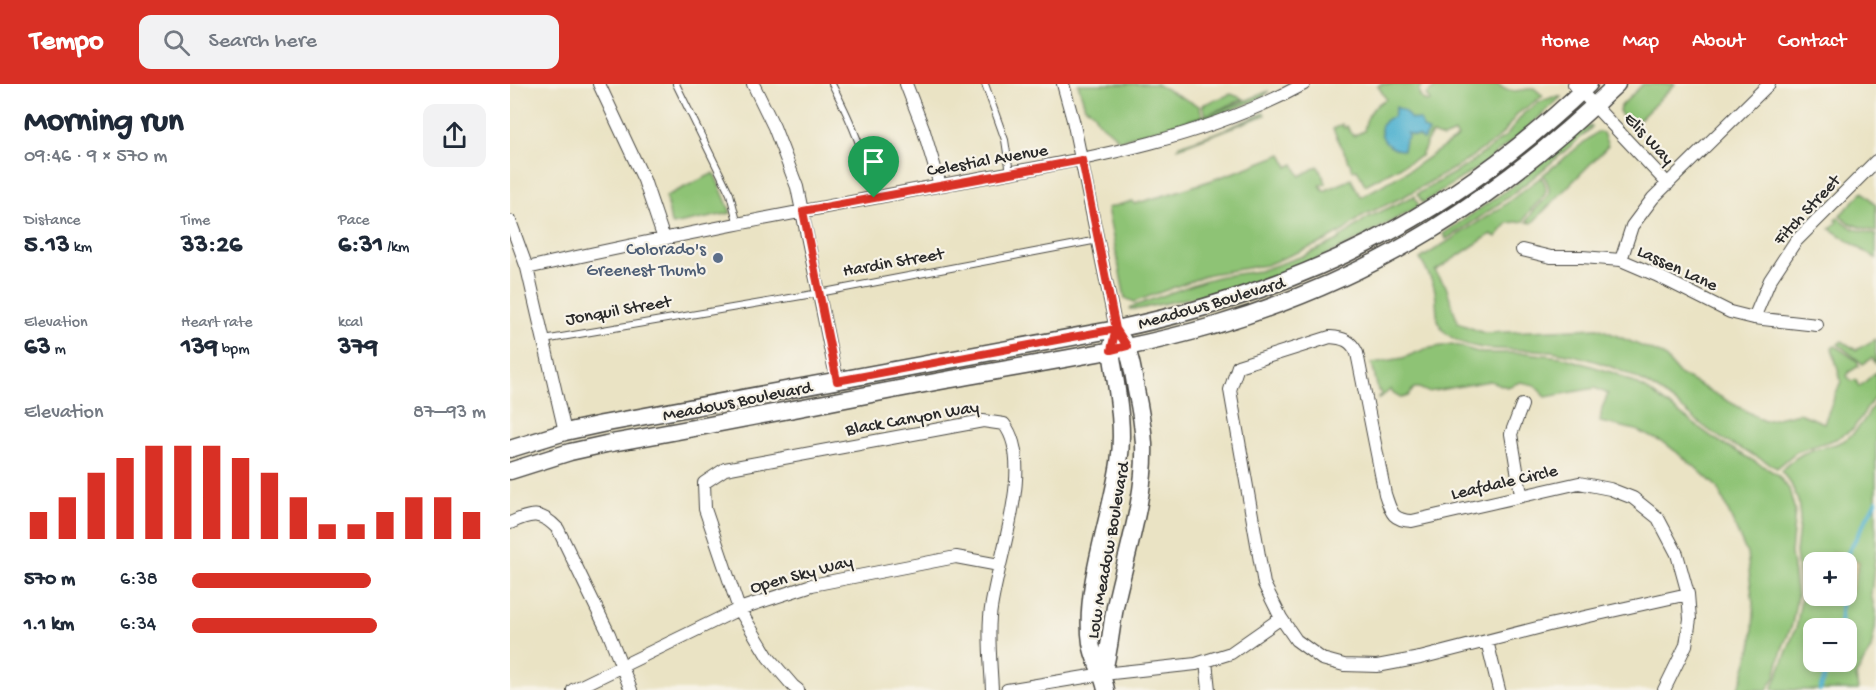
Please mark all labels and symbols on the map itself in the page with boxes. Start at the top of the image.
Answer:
street label: Elis Way [1619,109,1678,170]
pin [848,136,899,198]
street label: Celestial Avenue [925,140,1050,182]
street label: Fitch Street [1769,170,1847,251]
place label: Colorado's Greenest Thumb [586,240,707,282]
street label: Lassen Lane [1633,241,1721,297]
street label: Hardin Street [841,244,947,283]
marker: Colorado's Greenest Thumb [711,251,725,265]
street label: Meadows Boulevard [1136,273,1289,335]
street label: Jonquil Street [564,292,674,331]
street label: Meadows Boulevard [661,377,815,427]
street label: Black Canyon Way [843,397,981,442]
street label: Low Meadow Boulevard [1084,459,1136,640]
street label: Leafdale Circle [1449,461,1561,506]
street label: Open Sky Way [748,552,855,599]

